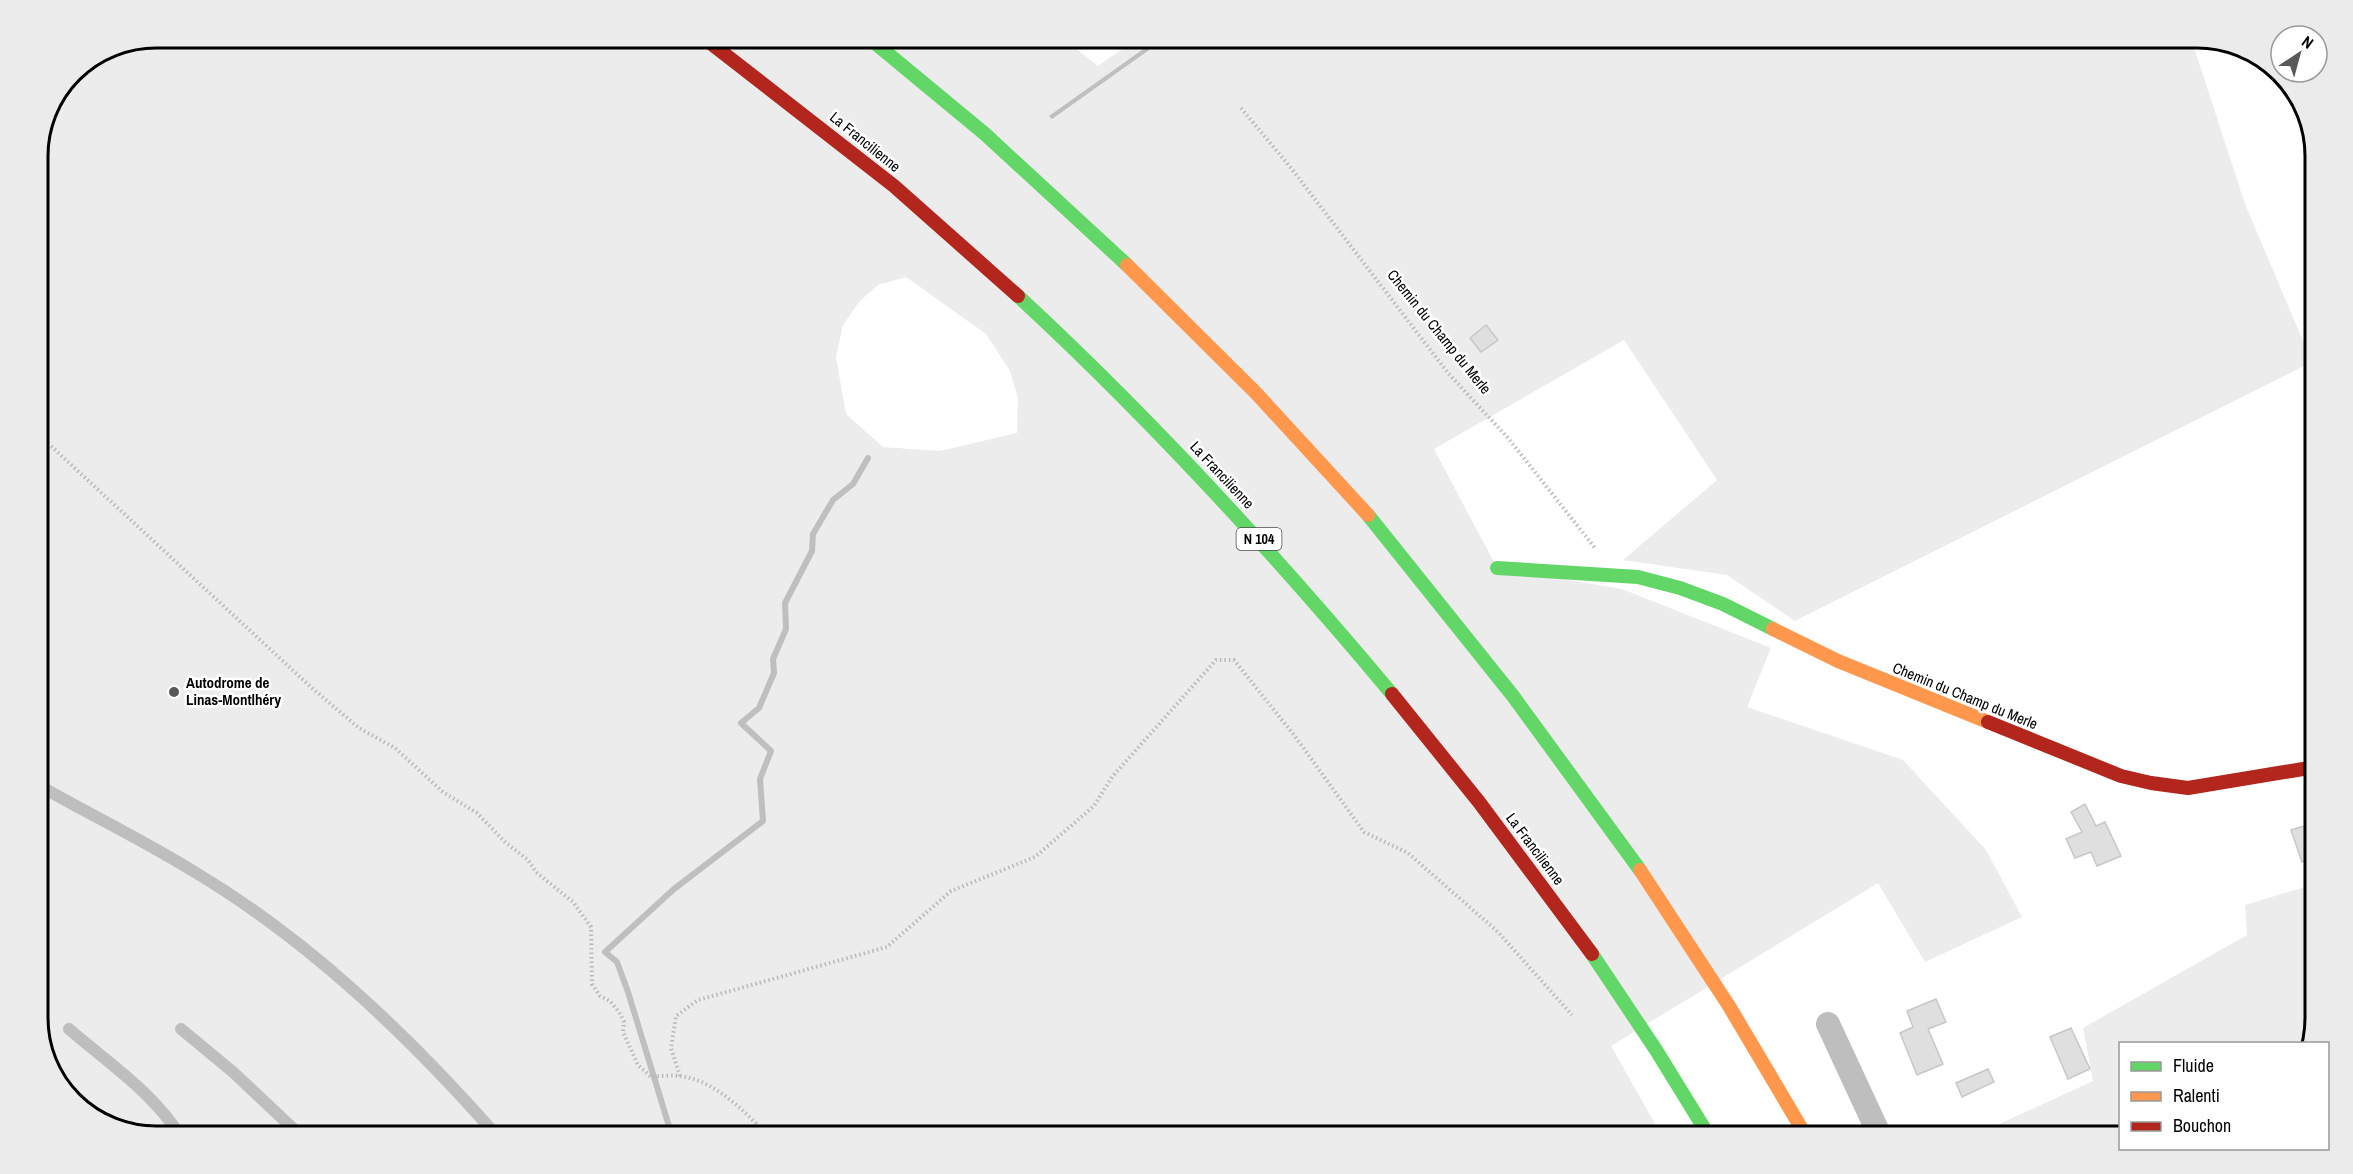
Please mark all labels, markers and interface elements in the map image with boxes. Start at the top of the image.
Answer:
north arrow [2269,24,2329,84]
text: N [2298,30,2318,54]
street label: La Francilienne [825,107,905,177]
street label: Chemin du Champ du Merle [1383,265,1496,398]
street label: La Francilienne [1186,436,1259,513]
road number: N 104 [1236,528,1282,550]
street label: Chemin du Champ du Merle [1890,657,2041,734]
place label: Autodrome de Linas-Montlhéry [186,672,281,710]
marker: Autodrome de Linas-Montlhéry [167,685,181,699]
street label: La Francilienne [1501,808,1570,889]
legend [2119,1042,2329,1150]
text: Fluide [2173,1053,2214,1078]
text: Ralenti [2173,1083,2220,1108]
text: Bouchon [2173,1113,2231,1138]

